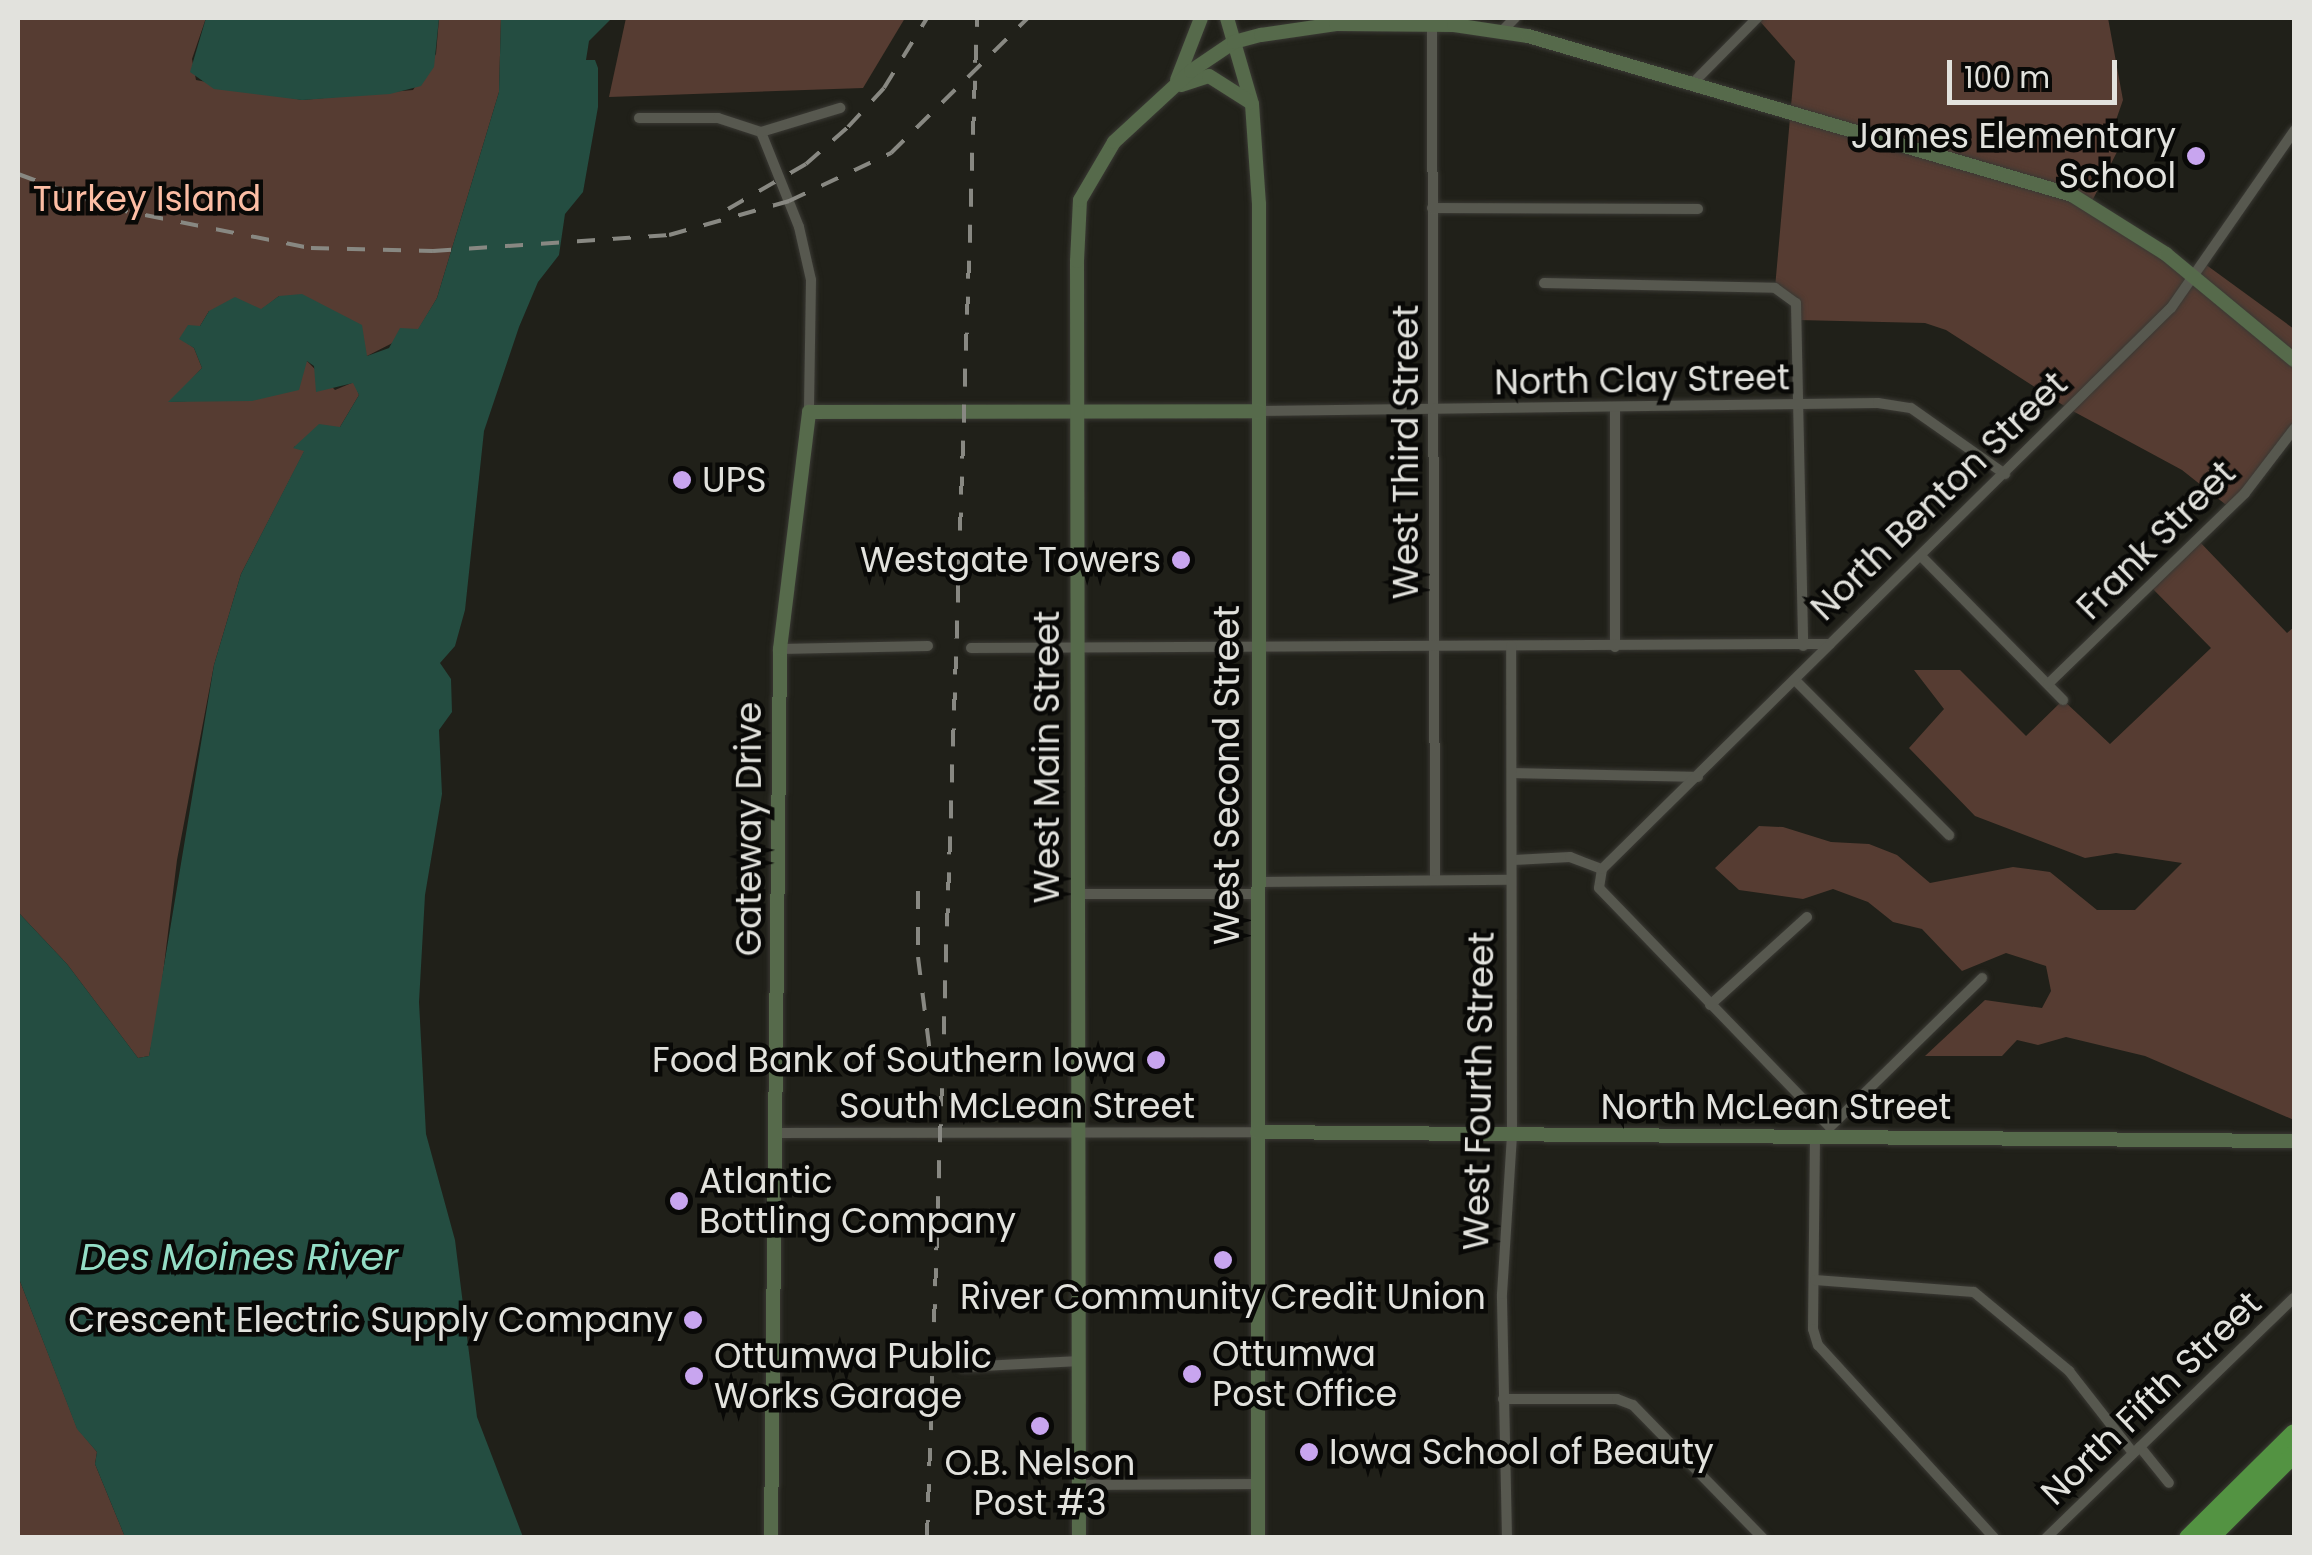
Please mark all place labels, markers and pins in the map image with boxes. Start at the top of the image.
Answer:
place label: James Elementary School [1851,115,2176,197]
marker: James Elementary School [2185,145,2207,167]
place label: UPS [702,459,766,501]
marker: UPS [671,469,693,491]
place label: Westgate Towers [860,539,1161,581]
marker: Westgate Towers [1170,549,1192,571]
place label: Food Bank of Southern Iowa [652,1039,1136,1081]
marker: Food Bank of Southern Iowa [1145,1049,1167,1071]
place label: Atlantic Bottling Company [699,1160,1016,1242]
marker: Atlantic Bottling Company [668,1190,690,1212]
marker: River Community Credit Union [1212,1249,1234,1271]
place label: River Community Credit Union [960,1276,1486,1318]
place label: Crescent Electric Supply Company [68,1299,673,1341]
marker: Crescent Electric Supply Company [682,1309,704,1331]
place label: Ottumwa Post Office [1212,1333,1397,1415]
place label: Ottumwa Public Works Garage [714,1335,992,1417]
marker: Ottumwa Post Office [1181,1363,1203,1385]
marker: Ottumwa Public Works Garage [683,1365,705,1387]
marker: O.B. Nelson Post #3 [1029,1415,1051,1437]
place label: Iowa School of Beauty [1329,1431,1714,1473]
marker: Iowa School of Beauty [1298,1441,1320,1463]
place label: O.B. Nelson Post #3 [945,1442,1135,1524]

